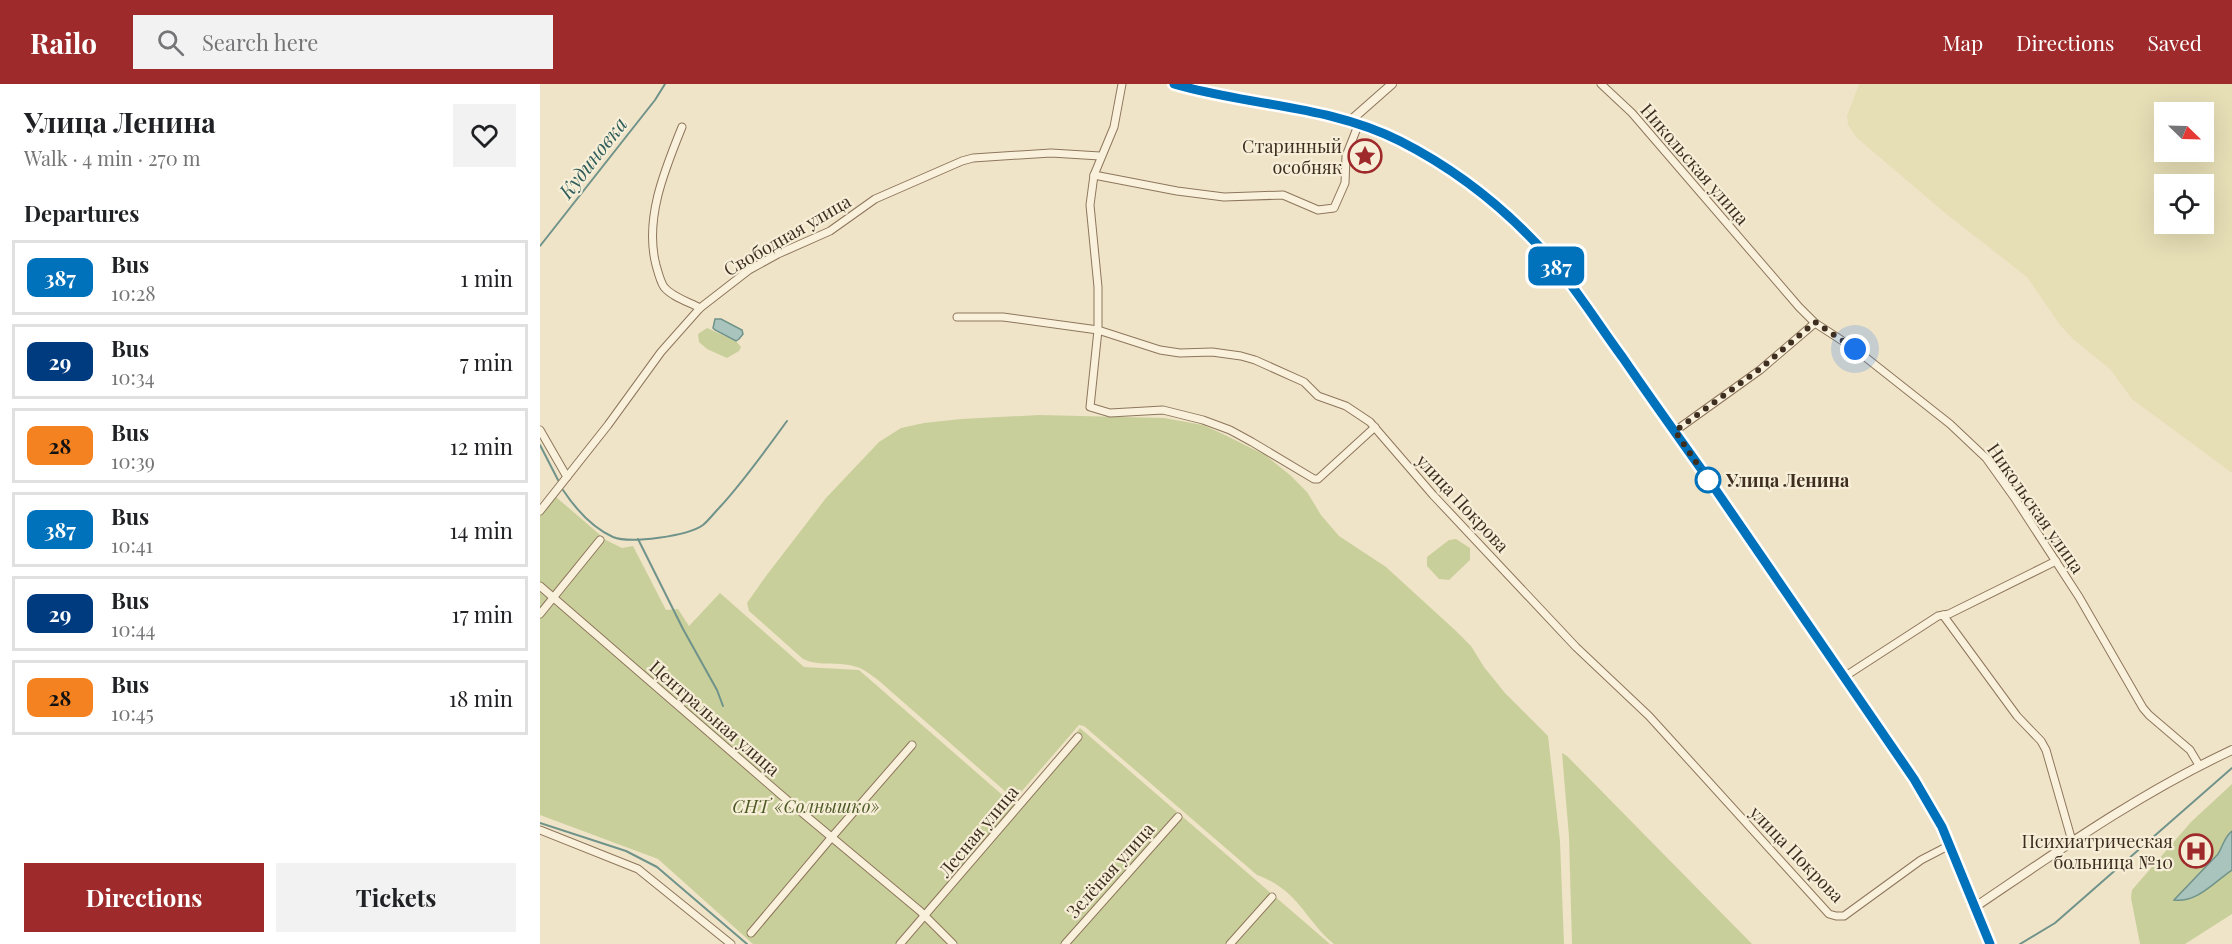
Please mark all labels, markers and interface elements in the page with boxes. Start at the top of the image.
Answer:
search box [133,15,553,69]
text: Railo [30,24,97,61]
icon: search [154,26,187,59]
text: Search here [202,27,318,57]
text: Map [1942,28,1983,56]
text: Directions [2016,28,2114,56]
text: Saved [2147,28,2202,56]
street label: Никольская улица [1635,98,1755,230]
north arrow [2154,102,2214,162]
map controls [2154,102,2214,234]
text: Улица Ленина [24,103,216,140]
button: heart [453,104,516,167]
water label: Кудиновка [551,111,632,204]
place label: Старинный особняк [1242,134,1342,179]
place icon: Старинный особняк [1347,138,1383,174]
text: Walk · 4 min · 270 m [24,144,200,171]
button: locate [2154,174,2214,234]
street label: Свободная улица [719,189,855,281]
text: Departures [24,198,139,228]
line badge: 387 [1522,246,1590,285]
text: Bus [111,249,149,279]
text: 387 [1540,252,1572,280]
text: 387 [44,263,76,291]
text: 1 min [460,263,513,293]
text: 10:28 [111,279,156,306]
text: Bus [111,333,149,363]
your location [1840,334,1870,364]
text: 29 [49,347,71,375]
text: 7 min [460,347,513,377]
text: 10:34 [111,363,155,390]
text: Bus [111,417,149,447]
text: 28 [49,431,71,459]
text: 12 min [450,431,513,461]
street label: Никольская улица [1982,438,2090,578]
text: 10:39 [111,447,155,474]
street label: улица Покрова [1411,448,1515,557]
marker: Улица Ленина [1695,467,1721,493]
place label: Улица Ленина [1725,468,1850,492]
text: Bus [111,501,149,531]
text: 387 [44,515,76,543]
text: 14 min [449,515,513,545]
text: 10:41 [111,531,153,558]
text: Bus [111,585,149,615]
text: 29 [49,599,71,627]
text: 17 min [452,599,513,629]
text: 10:44 [111,615,155,642]
street label: Центральная улица [645,655,785,781]
text: Bus [111,669,149,699]
text: 28 [49,683,71,711]
text: 18 min [449,683,513,713]
text: 10:45 [111,699,154,726]
street label: Лесная улица [932,780,1023,883]
park label: СНТ «Солнышко» [732,794,880,818]
street label: улица Покрова [1744,800,1849,908]
street label: Зелёная улица [1061,817,1159,923]
place label: Психиатрическая больница №10 [2021,829,2173,874]
hospital icon: Психиатрическая больница №10 [2178,833,2214,869]
button: Directions [24,863,264,932]
button: Tickets [276,863,516,932]

